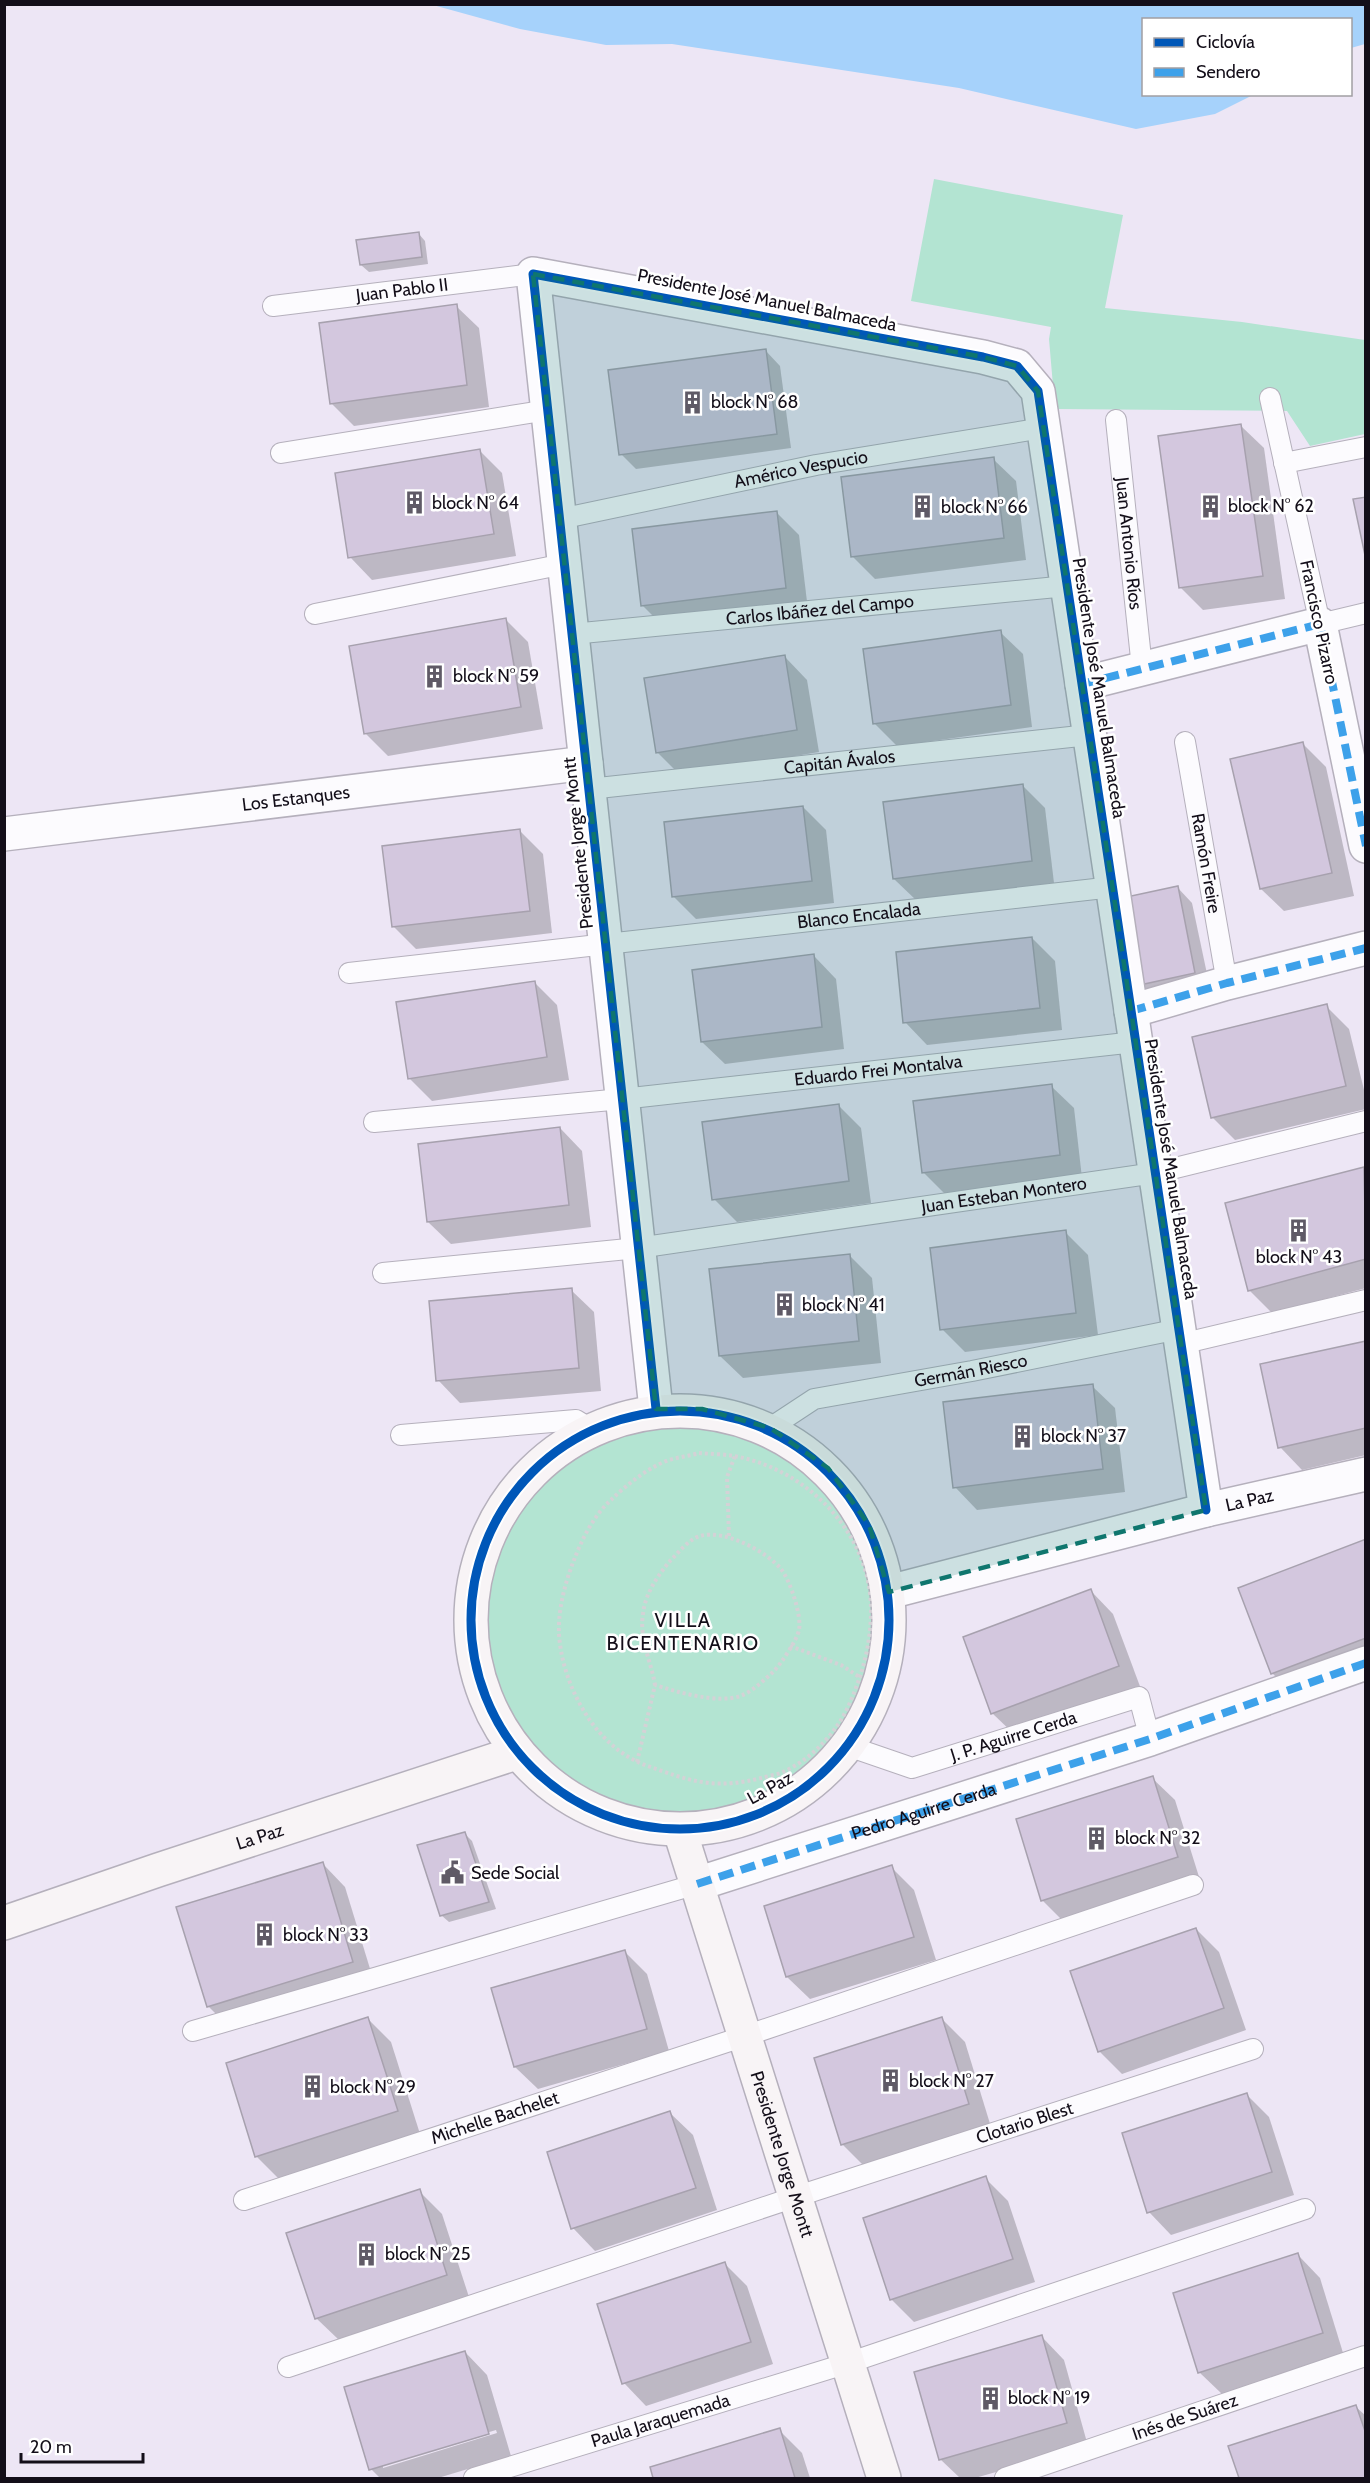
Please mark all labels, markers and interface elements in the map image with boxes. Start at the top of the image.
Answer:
legend [1142,18,1352,96]
text: Ciclovía [1196,31,1255,53]
text: Sendero [1196,61,1260,83]
street label: Presidente José Manuel Balmaceda [636,264,899,336]
street label: Juan Pablo II [354,274,449,307]
building icon: block N° 68 [680,389,706,415]
place label: block N° 68 [711,391,798,413]
street label: Américo Vespucio [732,446,869,493]
street label: Juan Antonio Ríos [1111,475,1147,611]
building icon: block N° 64 [401,490,427,516]
place label: block N° 64 [432,492,519,514]
building icon: block N° 62 [1197,493,1223,519]
building icon: block N° 66 [910,494,936,520]
place label: block N° 62 [1228,495,1314,517]
place label: block N° 66 [941,496,1028,518]
street label: Presidente José Manuel Balmaceda [1068,556,1131,820]
street label: Francisco Pizarro [1295,558,1343,686]
street label: Carlos Ibáñez del Campo [725,590,915,630]
building icon: block N° 59 [422,663,448,689]
place label: block N° 59 [453,665,539,687]
street label: Capitán Ávalos [783,745,896,779]
street label: Presidente Jorge Montt [558,756,598,930]
street label: Los Estanques [241,781,351,816]
street label: Ramón Freire [1187,812,1226,915]
street label: Blanco Encalada [796,898,922,933]
street label: Presidente José Manuel Balmaceda [1140,1037,1203,1301]
street label: Eduardo Frei Montalva [793,1050,964,1091]
street label: Juan Esteban Montero [919,1172,1088,1218]
building icon: block N° 43 [1286,1218,1312,1244]
place label: block N° 43 [1256,1246,1342,1268]
building icon: block N° 41 [771,1292,797,1318]
place label: block N° 41 [802,1294,885,1316]
street label: Germán Riesco [912,1349,1029,1392]
building icon: block N° 37 [1010,1423,1036,1449]
place label: block N° 37 [1041,1425,1126,1447]
street label: La Paz [1223,1484,1276,1516]
district label: VILLA BICENTENARIO [606,1608,760,1655]
street label: J. P. Aguirre Cerda [947,1706,1080,1767]
street label: La Paz [743,1766,797,1809]
street label: Pedro Aguirre Cerda [849,1778,999,1845]
street label: La Paz [233,1819,287,1855]
building icon: block N° 32 [1084,1825,1110,1851]
place label: block N° 32 [1115,1827,1200,1849]
public building icon: Sede Social [440,1860,466,1886]
place label: Sede Social [471,1862,560,1884]
building icon: block N° 33 [252,1922,278,1948]
place label: block N° 33 [283,1924,369,1946]
street label: Presidente Jorge Montt [745,2068,818,2240]
building icon: block N° 27 [878,2068,904,2094]
place label: block N° 27 [909,2070,994,2092]
building icon: block N° 29 [299,2074,325,2100]
place label: block N° 29 [330,2076,416,2098]
street label: Michelle Bachelet [428,2087,562,2149]
street label: Clotario Blest [973,2097,1076,2149]
building icon: block N° 25 [354,2241,380,2267]
place label: block N° 25 [385,2243,470,2265]
building icon: block N° 19 [977,2385,1003,2411]
place label: block N° 19 [1008,2387,1090,2409]
street label: Paula Jaraquemada [588,2389,733,2452]
street label: Inés de Suárez [1129,2389,1241,2445]
scale bar [21,2426,142,2464]
text: 20 m [30,2436,72,2458]

